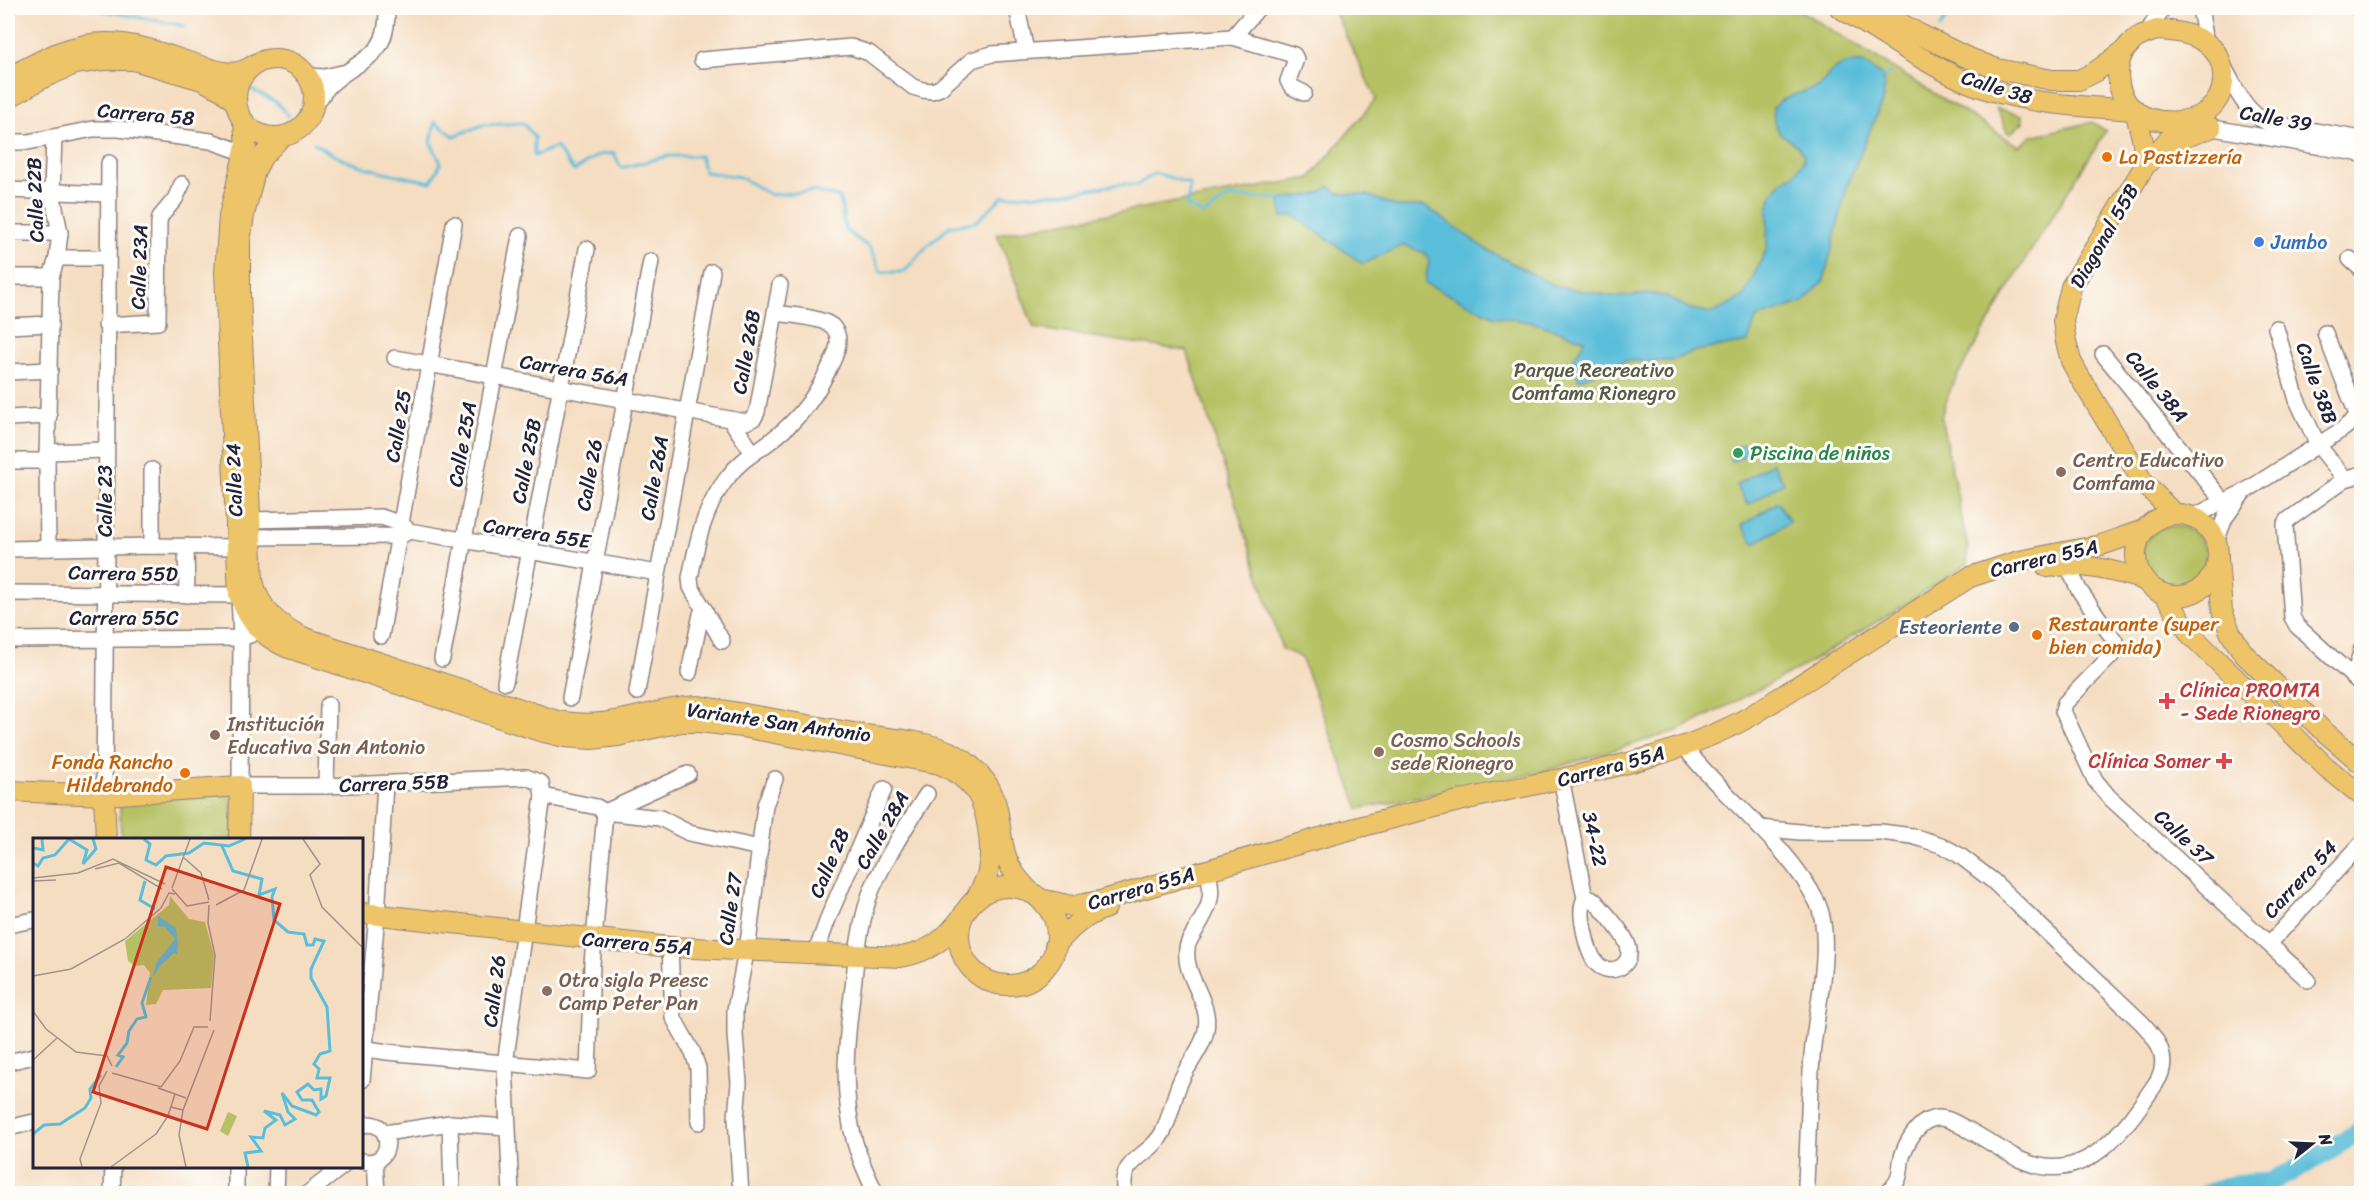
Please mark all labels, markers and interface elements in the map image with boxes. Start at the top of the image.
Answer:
street label: Calle 38 [1957,60,2037,115]
street label: Carrera 58 [96,93,196,136]
street label: Calle 39 [2237,95,2315,142]
place label: La Pastizzería [2119,140,2243,175]
marker: La Pastizzería [2100,150,2114,164]
street label: Calle 22B [17,156,54,243]
street label: Diagonal 55B [2060,177,2149,295]
street label: Calle 23A [121,224,158,310]
place label: Jumbo [2270,225,2327,260]
marker: Jumbo [2252,235,2266,249]
street label: Calle 26B [722,307,771,397]
street label: Calle 38B [2286,337,2348,429]
street label: Calle 38A [2116,342,2197,431]
street label: Carrera 56A [517,344,631,397]
park label: Parque Recreativo Comfama Rionegro [1512,353,1676,411]
street label: Calle 25 [375,387,422,465]
street label: Calle 25A [438,399,487,490]
street label: Calle 25B [501,415,552,507]
street label: Calle 26A [630,433,679,523]
street label: Calle 26 [566,436,613,514]
place label: Piscina de niños [1750,436,1890,471]
street label: Calle 24 [216,443,253,517]
place label: Centro Educativo Comfama [2073,443,2224,501]
marker: Piscina de niños [1731,446,1745,460]
street label: Calle 23 [88,465,123,537]
marker: Centro Educativo Comfama [2054,465,2068,479]
street label: Carrera 55E [481,508,595,560]
street label: Carrera 55A [1986,529,2102,588]
street label: Carrera 55D [68,555,178,592]
street label: Carrera 55C [69,601,179,636]
place label: Restaurante (super bien comida) [2049,607,2220,665]
place label: Esteoriente [1899,610,2002,645]
marker: Esteoriente [2007,620,2021,634]
marker: Restaurante (super bien comida) [2030,628,2044,642]
place label: Clínica PROMTA - Sede Rionegro [2180,673,2321,731]
street label: Variante San Antonio [685,692,873,753]
marker: Clínica PROMTA - Sede Rionegro [2158,692,2176,710]
place label: Institución Educativa San Antonio [226,707,425,765]
place label: Cosmo Schools sede Rionegro [1390,723,1521,781]
marker: Institución Educativa San Antonio [208,728,222,742]
street label: Carrera 55A [1553,735,1669,798]
place label: Clínica Somer [2088,744,2212,779]
place label: Fonda Rancho Hildebrando [52,745,173,803]
marker: Cosmo Schools sede Rionegro [1372,745,1386,759]
marker: Clínica Somer [2215,752,2233,770]
street label: Carrera 55B [339,764,450,803]
marker: Fonda Rancho Hildebrando [178,766,192,780]
street label: Calle 28A [846,784,919,876]
street label: Calle 37 [2145,800,2223,876]
street label: 34-22 [1572,808,1618,871]
street label: Calle 28 [799,823,860,904]
street label: Carrera 54 [2254,832,2346,927]
inset map [33,838,363,1168]
street label: Carrera 55A [1083,856,1199,920]
street label: Calle 27 [708,869,753,947]
street label: Carrera 55A [581,921,693,966]
street label: Calle 26 [473,953,516,1029]
place label: Otra sigla Preesc Camp Peter Pan [559,963,709,1021]
marker: Otra sigla Preesc Camp Peter Pan [540,984,554,998]
north arrow [2282,1114,2342,1174]
text: N [2310,1129,2342,1150]

